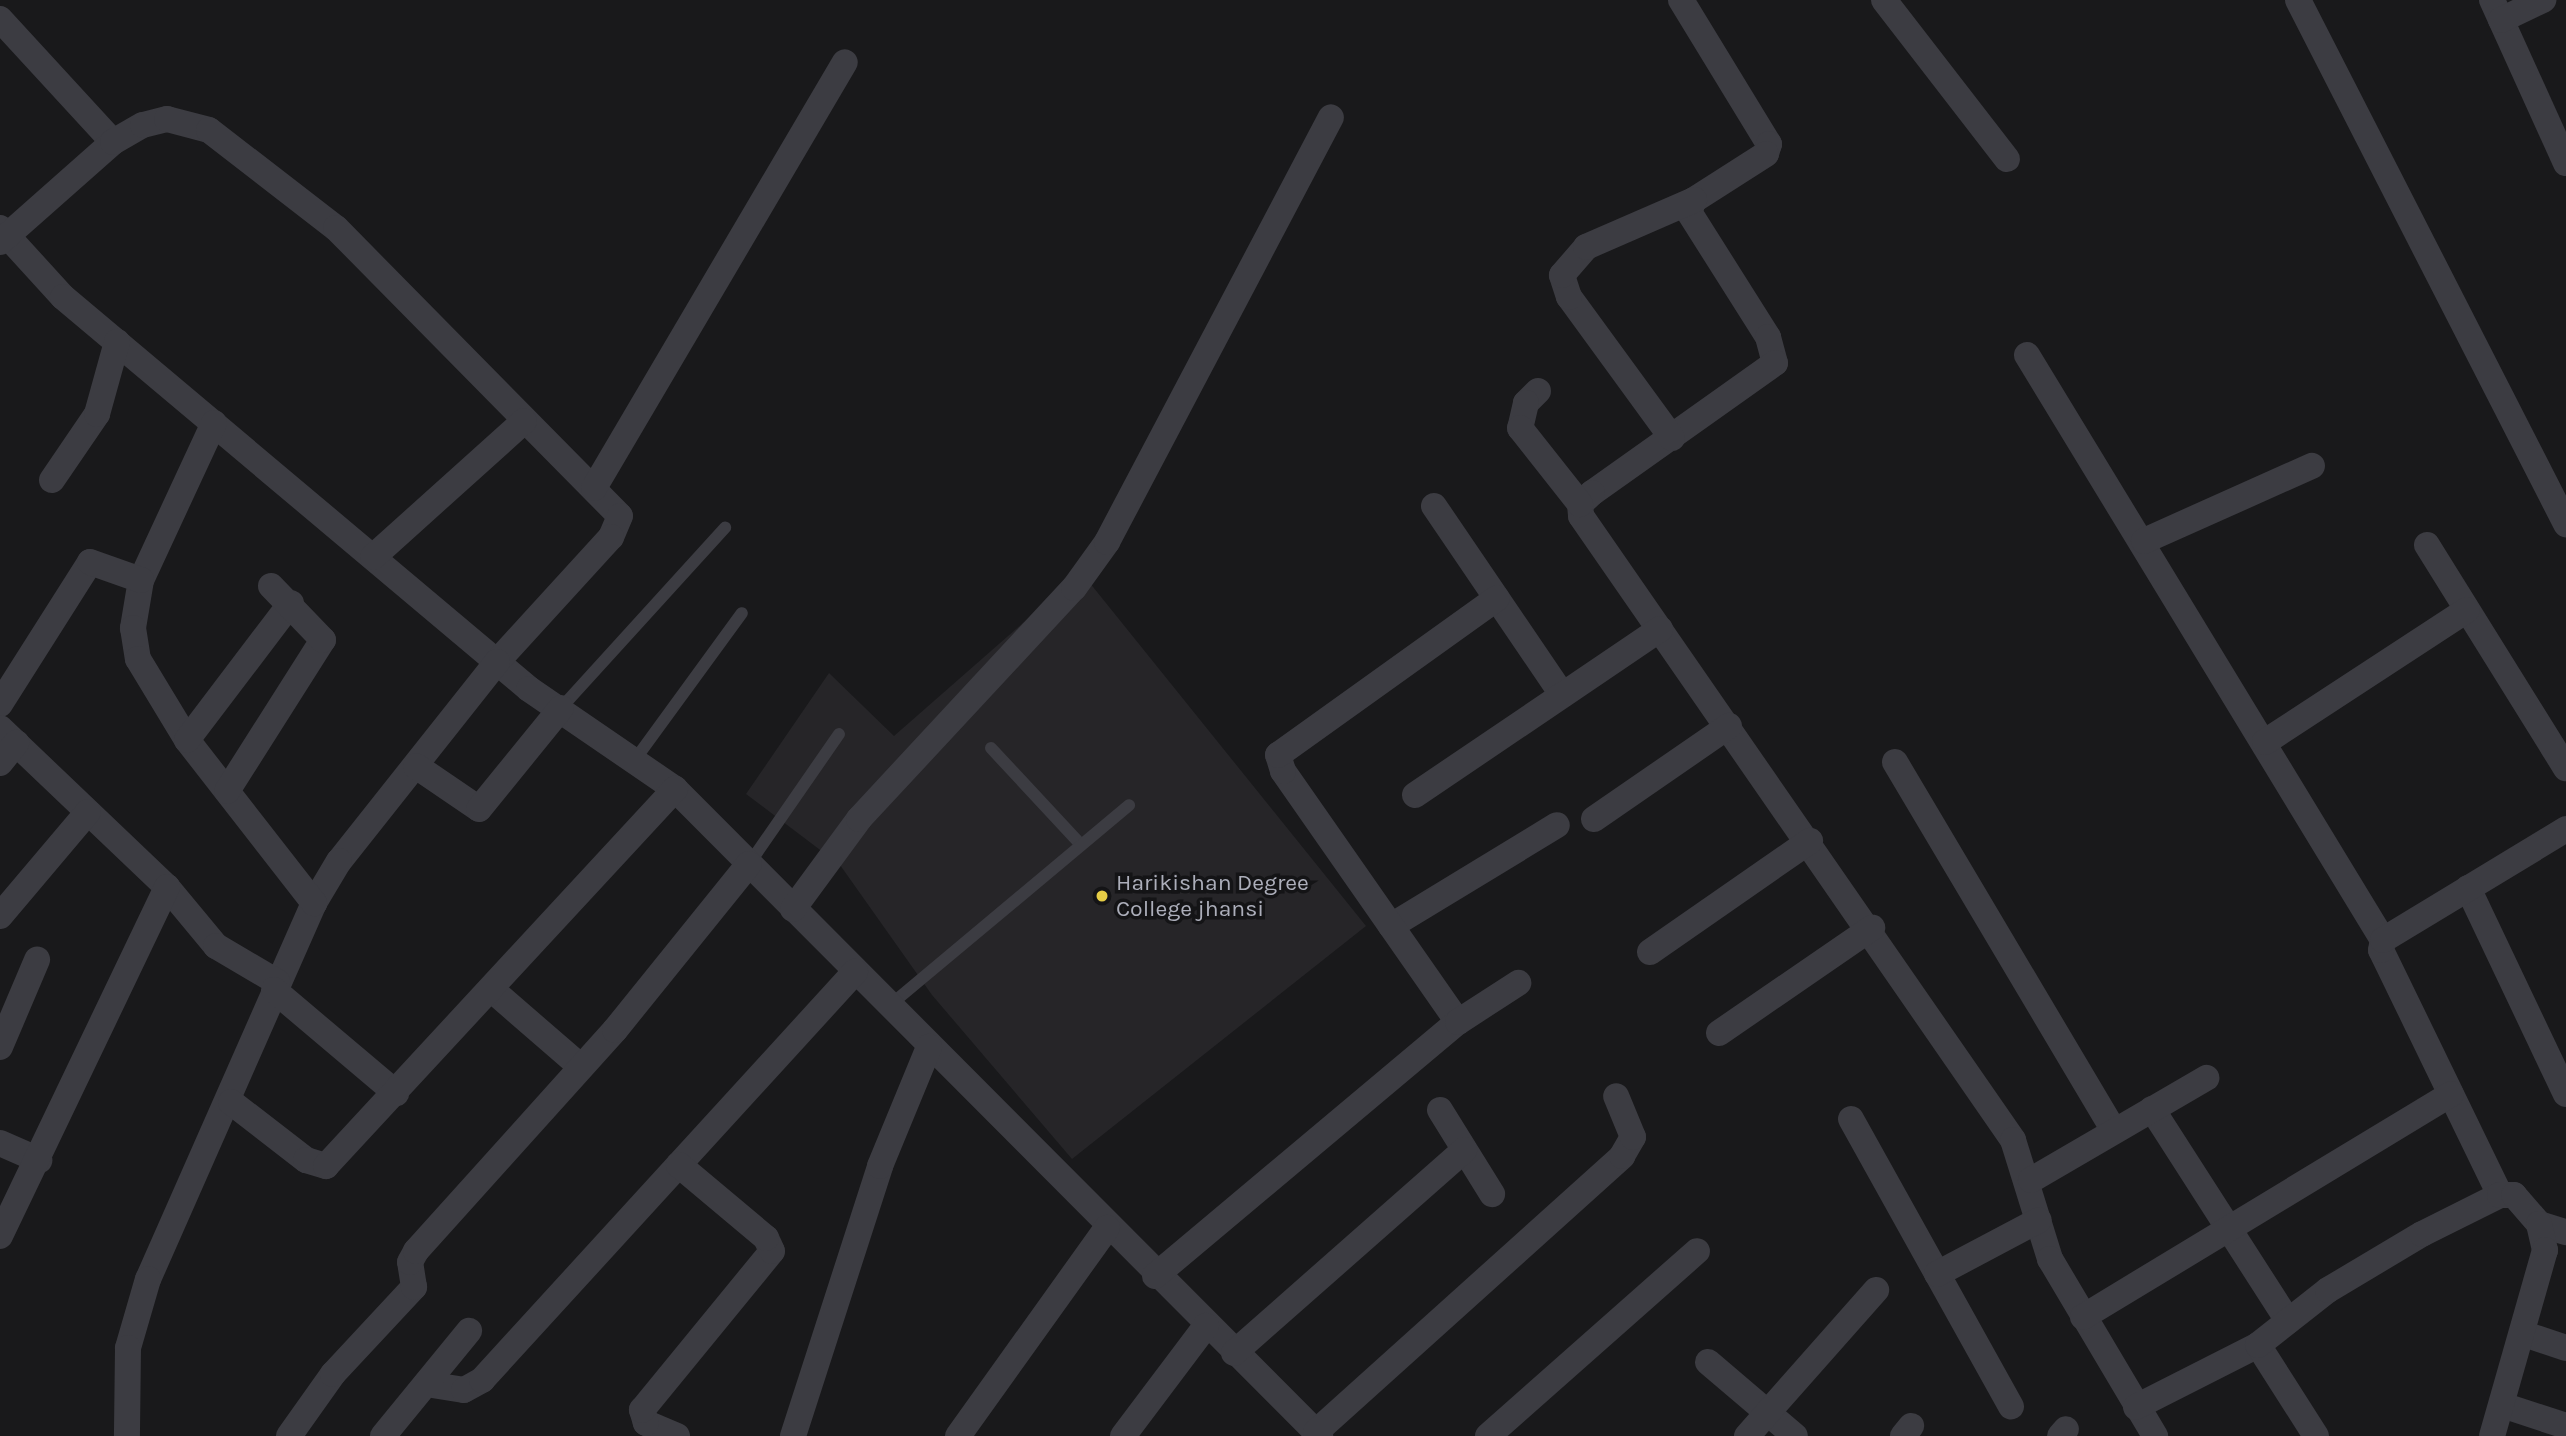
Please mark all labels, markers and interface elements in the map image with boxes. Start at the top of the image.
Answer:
place label: Harikishan Degree College jhansi [1116,869,1309,923]
marker: Harikishan Degree College jhansi [1094,888,1110,904]

